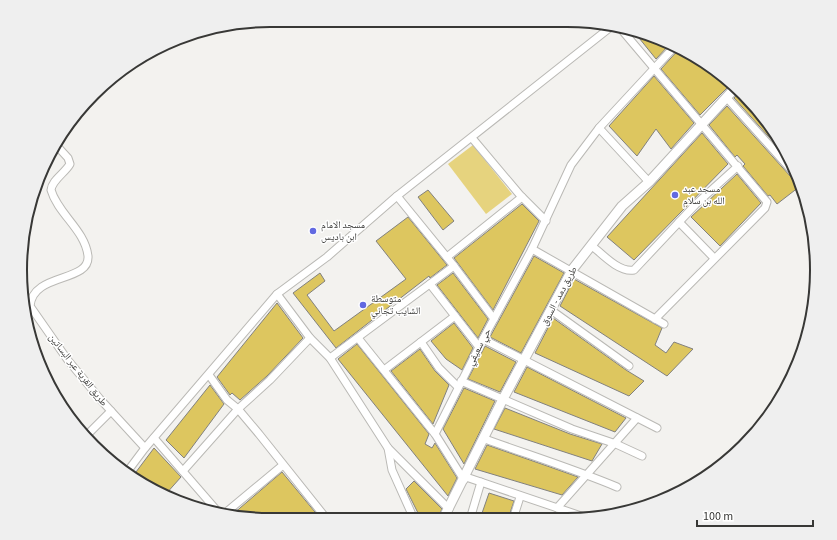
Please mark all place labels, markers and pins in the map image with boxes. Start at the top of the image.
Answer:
place label: مسجد عبد الله بن سلام [683,182,725,208]
marker: مسجد عبد الله بن سلام [670,190,680,200]
place label: مسجد الامام ابن باديس [321,218,366,244]
marker: مسجد الامام ابن باديس [308,226,318,236]
place label: متوسطة الشايب تجاني [371,292,421,319]
marker: متوسطة الشايب تجاني [358,300,368,310]

